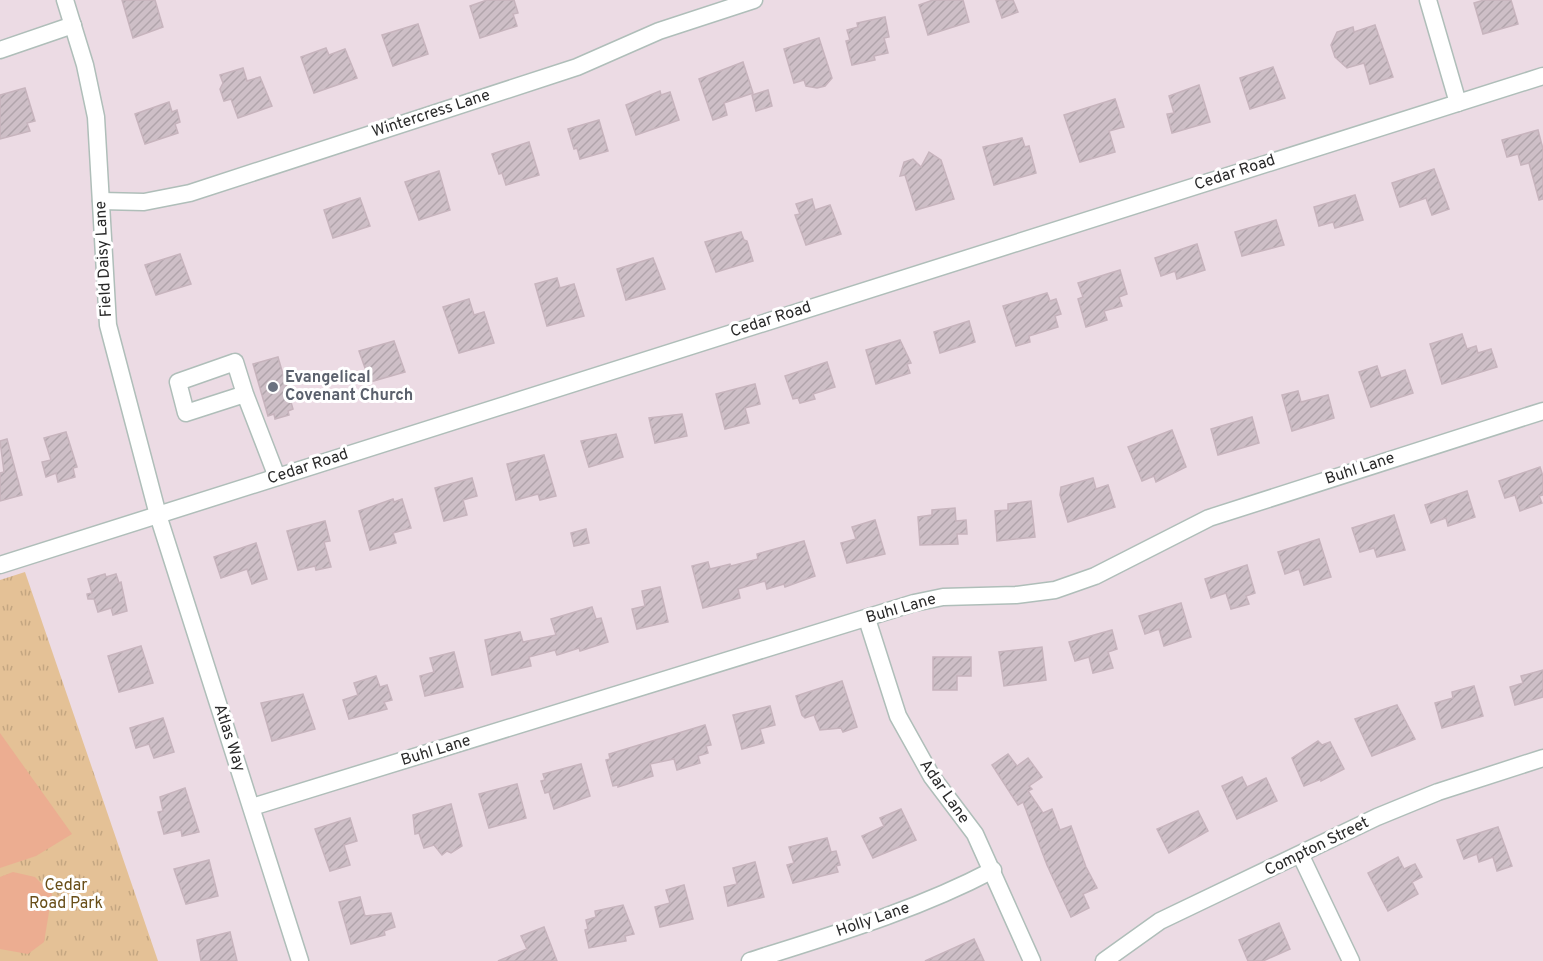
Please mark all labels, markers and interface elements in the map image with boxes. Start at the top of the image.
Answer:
street label: Wintercress Lane [369,85,493,143]
street label: Cedar Road [1192,151,1278,195]
street label: Field Daisy Lane [91,200,117,318]
street label: Cedar Road [728,298,814,342]
place label: Evangelical Covenant Church [285,368,413,406]
marker: Evangelical Covenant Church [266,380,280,394]
street label: Cedar Road [265,445,351,489]
street label: Buhl Lane [1323,448,1397,490]
street label: Buhl Lane [864,589,938,629]
street label: Atlas Way [209,702,249,774]
street label: Buhl Lane [399,731,473,771]
street label: Adar Lane [915,756,973,828]
street label: Compton Street [1262,813,1372,881]
park label: Cedar Road Park [29,876,103,914]
street label: Holly Lane [834,898,912,942]

